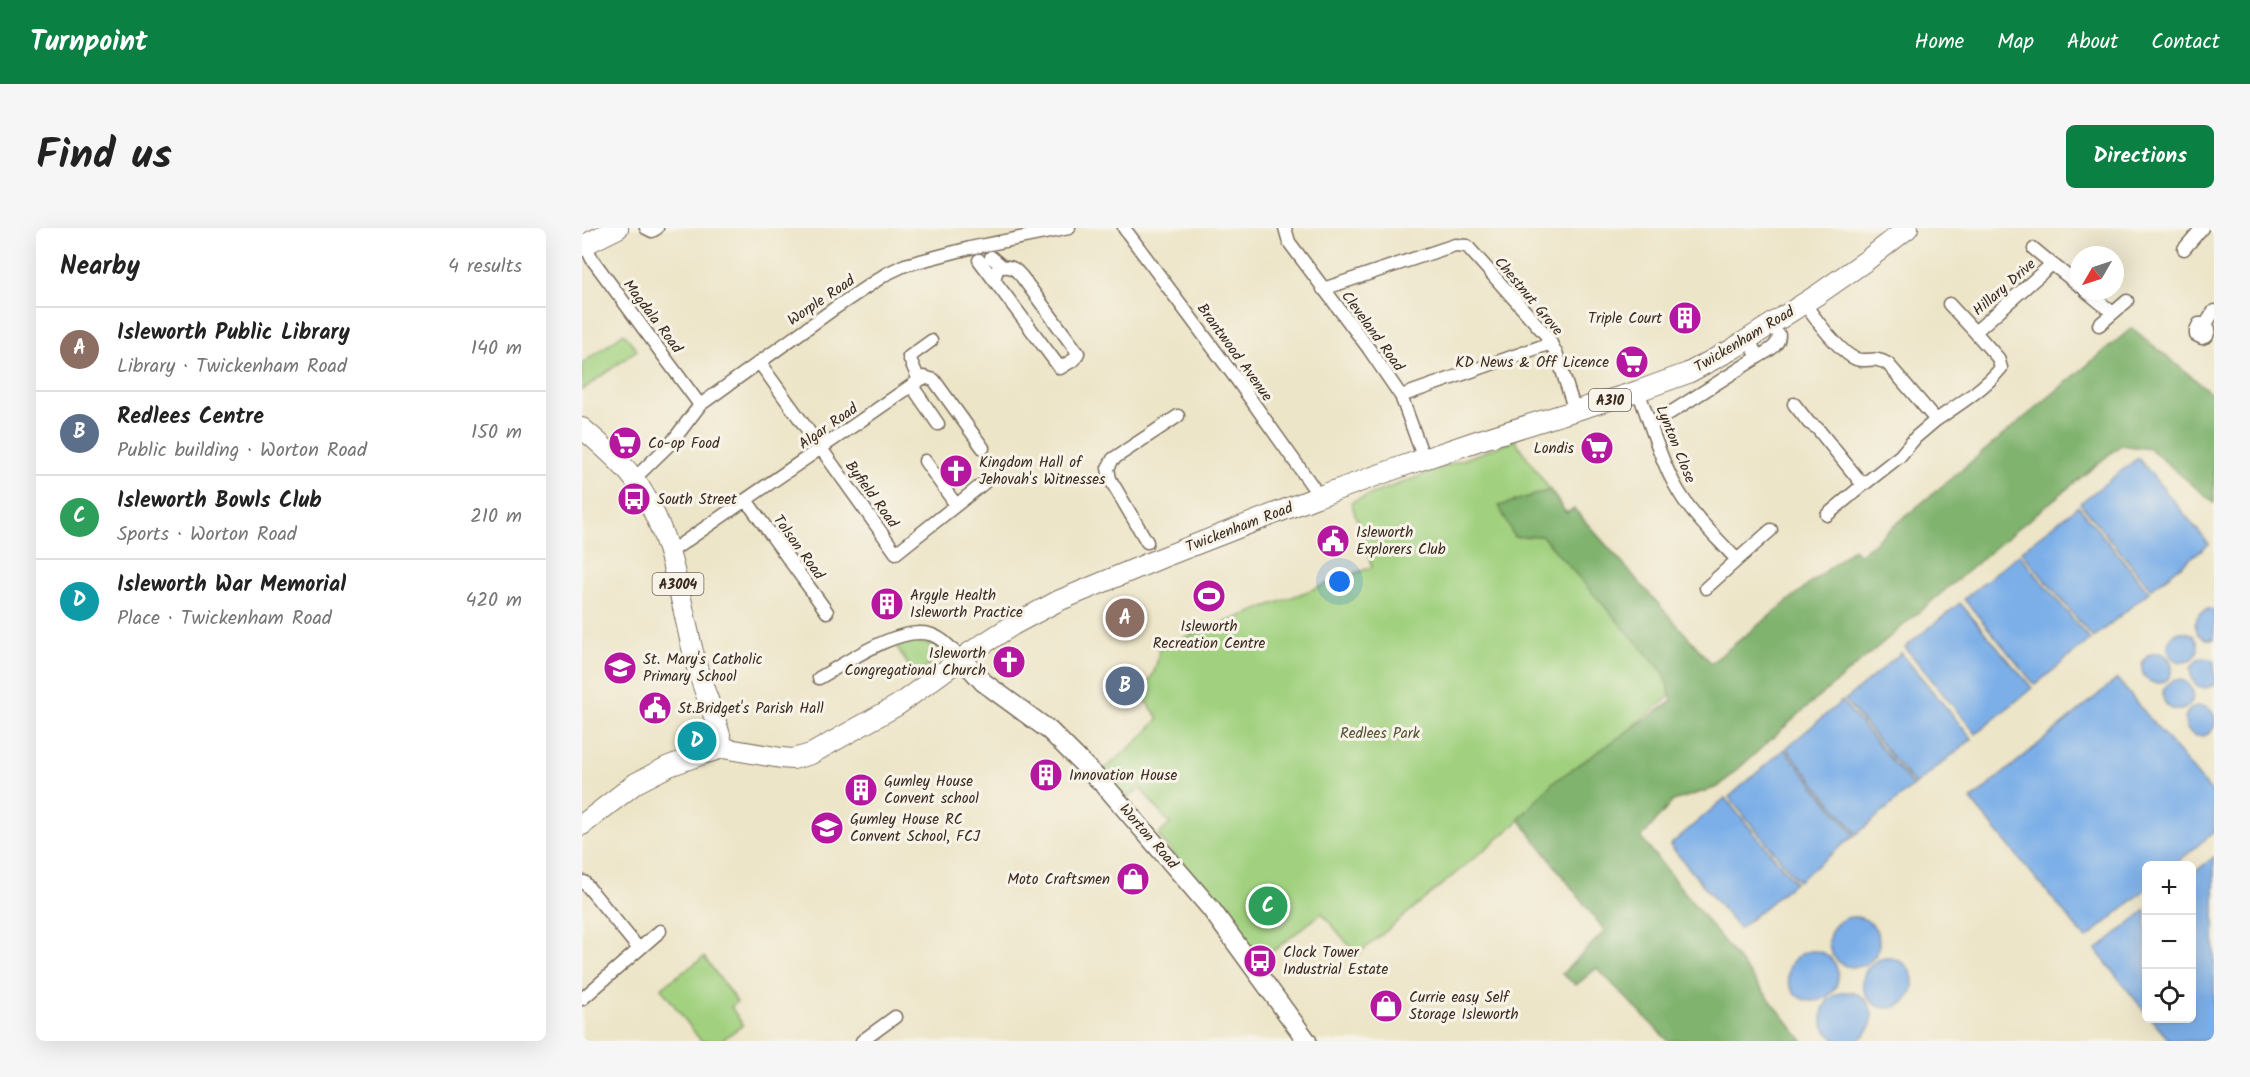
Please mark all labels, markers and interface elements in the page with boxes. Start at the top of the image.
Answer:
text: Turnpoint [30,20,148,65]
text: Home [1915,26,1964,59]
text: Map [1997,26,2034,59]
text: About [2067,26,2118,59]
text: Contact [2151,26,2220,59]
text: Find us [36,123,172,190]
button: Directions [2066,125,2214,188]
text: Nearby [60,246,140,288]
north arrow [2070,246,2124,300]
text: 4 results [448,251,522,283]
street label: Chestnut Grove [1488,252,1569,342]
street label: Hillary Drive [1968,253,2042,322]
street label: Worple Road [783,269,861,332]
street label: Magdala Road [616,275,688,359]
street label: Cleveland Road [1335,286,1410,377]
street label: Brantwood Avenue [1190,298,1278,407]
building icon: Triple Court [1667,300,1703,336]
street label: Twickenham Road [1690,300,1800,379]
place label: Triple Court [1588,307,1662,331]
text: Isleworth Public Library [117,316,350,351]
text: A [73,333,86,365]
text: 140 m [471,333,522,365]
supermarket icon: KD News & Off Licence [1614,344,1650,380]
text: Library · Twickenham Road [117,351,347,383]
place label: KD News & Off Licence [1455,351,1609,375]
road number: A310 [1589,389,1631,411]
street label: Algar Road [794,397,864,456]
text: Redlees Centre [117,400,264,435]
street label: Lynton Close [1649,402,1702,487]
text: B [73,417,86,449]
text: 150 m [471,417,522,449]
supermarket icon: Co-op Food [607,425,643,461]
supermarket icon: Londis [1579,430,1615,466]
place label: Co-op Food [648,432,720,456]
text: Public building · Worton Road [117,435,367,467]
place label: Londis [1534,437,1575,461]
place label: Kingdom Hall of Jehovah's Witnesses [979,451,1106,492]
church icon: Kingdom Hall of Jehovah's Witnesses [938,453,974,489]
street label: Byfield Road [838,456,904,534]
bus stop icon: South Street [616,481,652,517]
text: Isleworth Bowls Club [117,484,322,519]
place label: South Street [657,488,737,512]
street label: Twickenham Road [1182,496,1297,559]
text: C [73,501,86,533]
text: 210 m [470,501,522,533]
street label: Tolson Road [766,510,830,586]
text: Sports · Worton Road [117,519,297,551]
place label: Isleworth Explorers Club [1356,521,1446,562]
public building icon: Isleworth Explorers Club [1315,523,1351,559]
your location [1325,567,1354,596]
text: Isleworth War Memorial [117,568,346,603]
road number: A3004 [652,573,704,595]
sports icon: Isleworth Recreation Centre [1191,578,1227,614]
place label: Argyle Health Isleworth Practice [910,584,1023,625]
text: D [73,585,86,617]
text: 420 m [465,585,522,617]
building icon: Argyle Health Isleworth Practice [869,586,905,622]
pin: A [1106,596,1144,640]
text: Place · Twickenham Road [117,603,332,635]
place label: Isleworth Recreation Centre [1153,615,1265,656]
place label: Isleworth Congregational Church [844,642,986,683]
church icon: Isleworth Congregational Church [991,644,1027,680]
place label: St. Mary's Catholic Primary School [643,648,763,689]
school or university icon: St. Mary's Catholic Primary School [602,650,638,686]
pin: B [1106,664,1144,708]
public building icon: St.Bridget's Parish Hall [637,690,673,726]
place label: St.Bridget's Parish Hall [678,697,824,721]
pin: D [678,718,716,764]
park label: Redlees Park [1340,722,1421,746]
building icon: Innovation House [1028,757,1064,793]
place label: Innovation House [1069,764,1177,788]
place label: Gumley House Convent school [884,770,979,811]
building icon: Gumley House Convent school [843,772,879,808]
street label: Worton Road [1113,799,1184,875]
place label: Gumley House RC Convent School, FCJ [850,808,981,849]
school or university icon: Gumley House RC Convent School, FCJ [809,810,845,846]
shop icon: Moto Craftsmen [1115,861,1151,897]
map controls [2142,861,2196,1023]
button: + [2142,861,2196,915]
place label: Moto Craftsmen [1007,868,1110,892]
pin: C [1248,884,1288,928]
button: − [2142,915,2196,969]
place label: Clock Tower Industrial Estate [1283,941,1389,982]
bus stop icon: Clock Tower Industrial Estate [1242,943,1278,979]
button: locate [2142,969,2196,1023]
place label: Currie easy Self Storage Isleworth [1409,986,1519,1027]
shop icon: Currie easy Self Storage Isleworth [1368,988,1404,1024]

